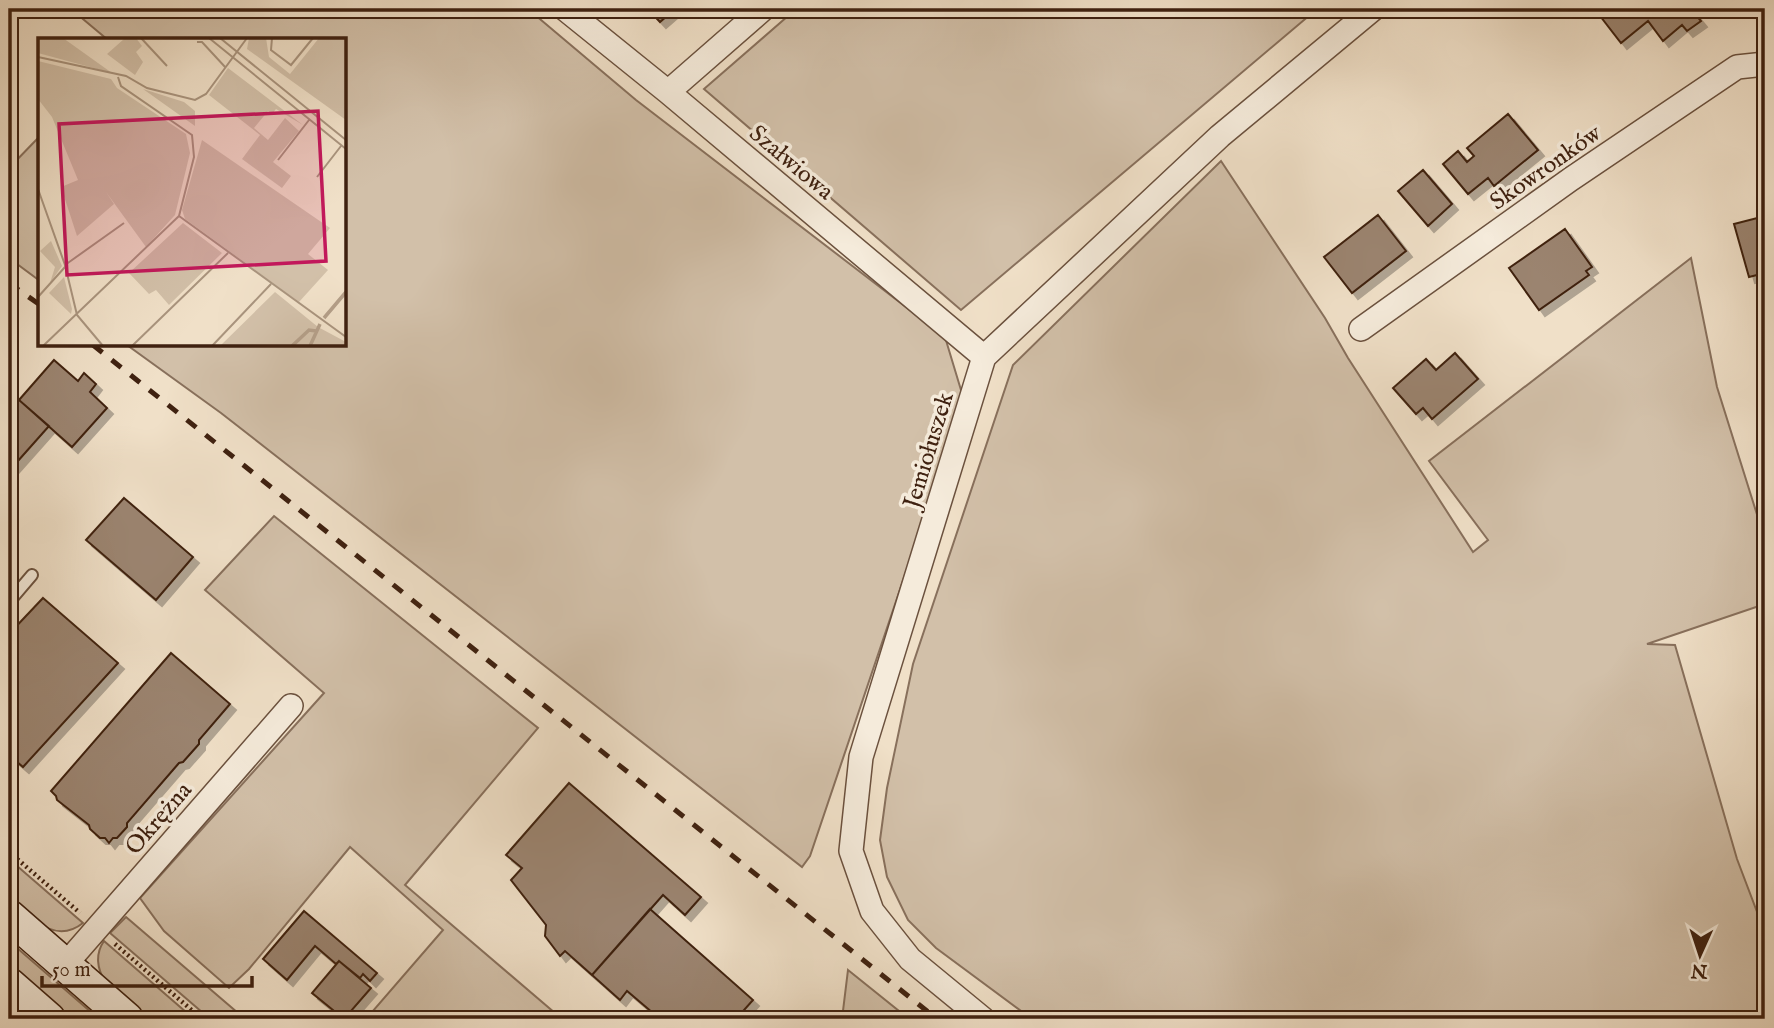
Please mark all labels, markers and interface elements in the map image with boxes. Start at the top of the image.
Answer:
inset map [38,38,346,346]
street label: Skowronków [1484,118,1609,218]
street label: Szałwiowa [742,119,840,208]
street label: Jemiołuszek [896,388,962,515]
street label: Okrężna [119,776,200,862]
north arrow [1666,920,1736,990]
scale bar [42,944,252,988]
text: 50 m [52,957,91,984]
text: N [1690,958,1709,982]

